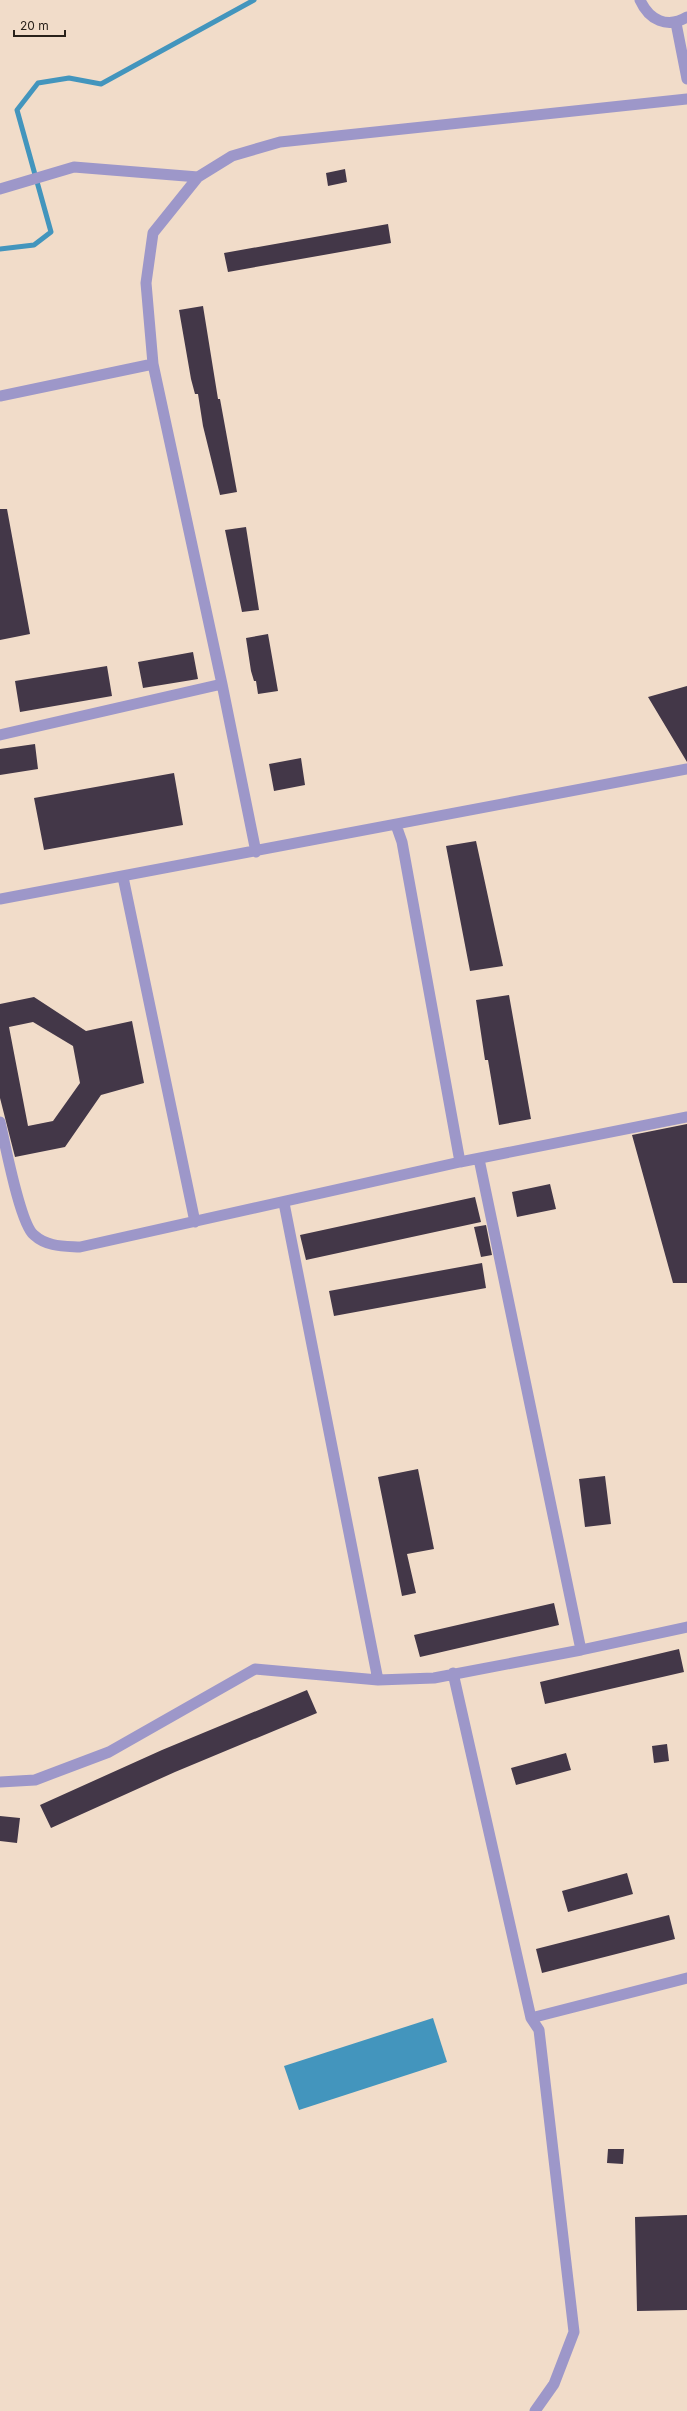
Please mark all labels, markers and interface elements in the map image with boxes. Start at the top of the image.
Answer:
scale bar [14,12,65,38]
text: 20 m [20,18,49,33]

